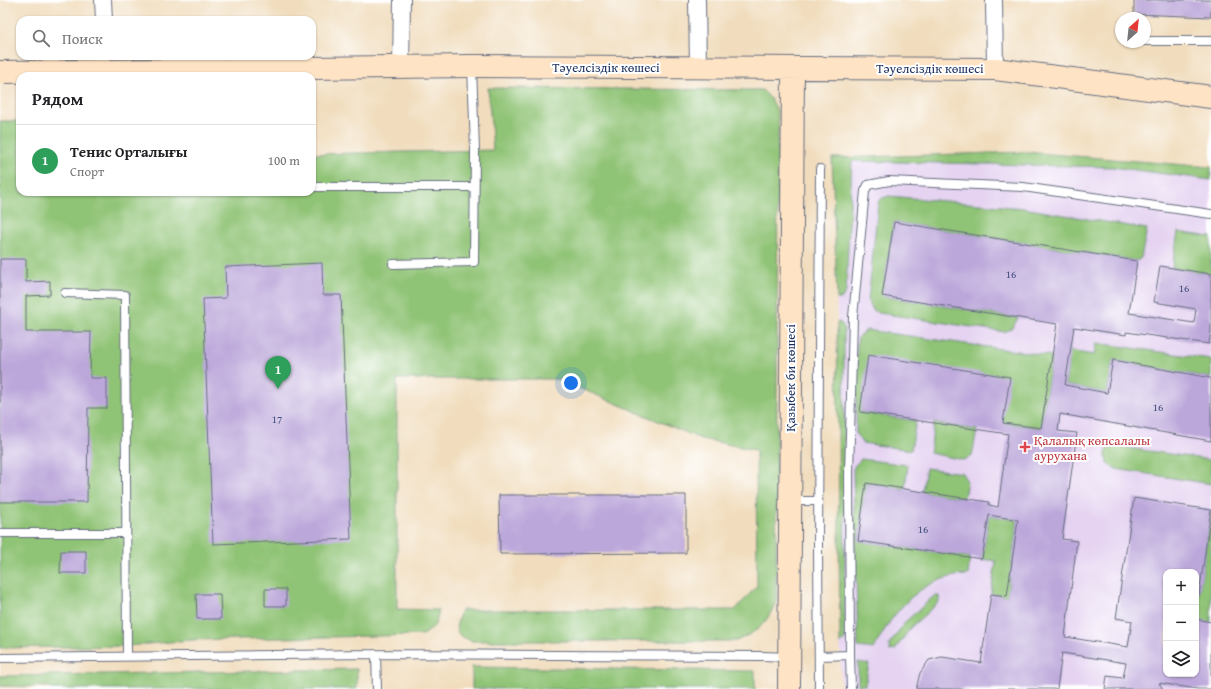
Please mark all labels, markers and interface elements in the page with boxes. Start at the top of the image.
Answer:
north arrow [1115,12,1151,48]
search box [16,16,316,60]
icon: search [30,27,52,49]
text: Поиск [62,28,103,49]
street label: Тәуелсіздік көшесі [552,58,660,77]
street label: Тәуелсіздік көшесі [876,59,984,78]
text: Рядом [32,86,83,111]
text: Тенис Орталығы [70,141,187,162]
text: 1 [42,151,48,170]
text: 100 m [268,151,300,170]
text: Спорт [70,162,104,181]
house number: 16 [1006,266,1016,282]
house number: 16 [1179,280,1189,296]
street label: Қазыбек би көшесі [781,324,800,432]
pin: 1 [265,356,291,389]
your location [561,373,581,393]
house number: 16 [1153,399,1163,415]
house number: 17 [272,411,282,427]
place label: Қалалық көпсалалы аурухана [1034,431,1150,465]
marker: Қалалық көпсалалы аурухана [1019,441,1031,453]
house number: 16 [918,521,928,537]
map controls [1163,569,1199,677]
button: + [1163,569,1199,605]
button: − [1163,605,1199,641]
button: layers [1163,641,1199,677]

